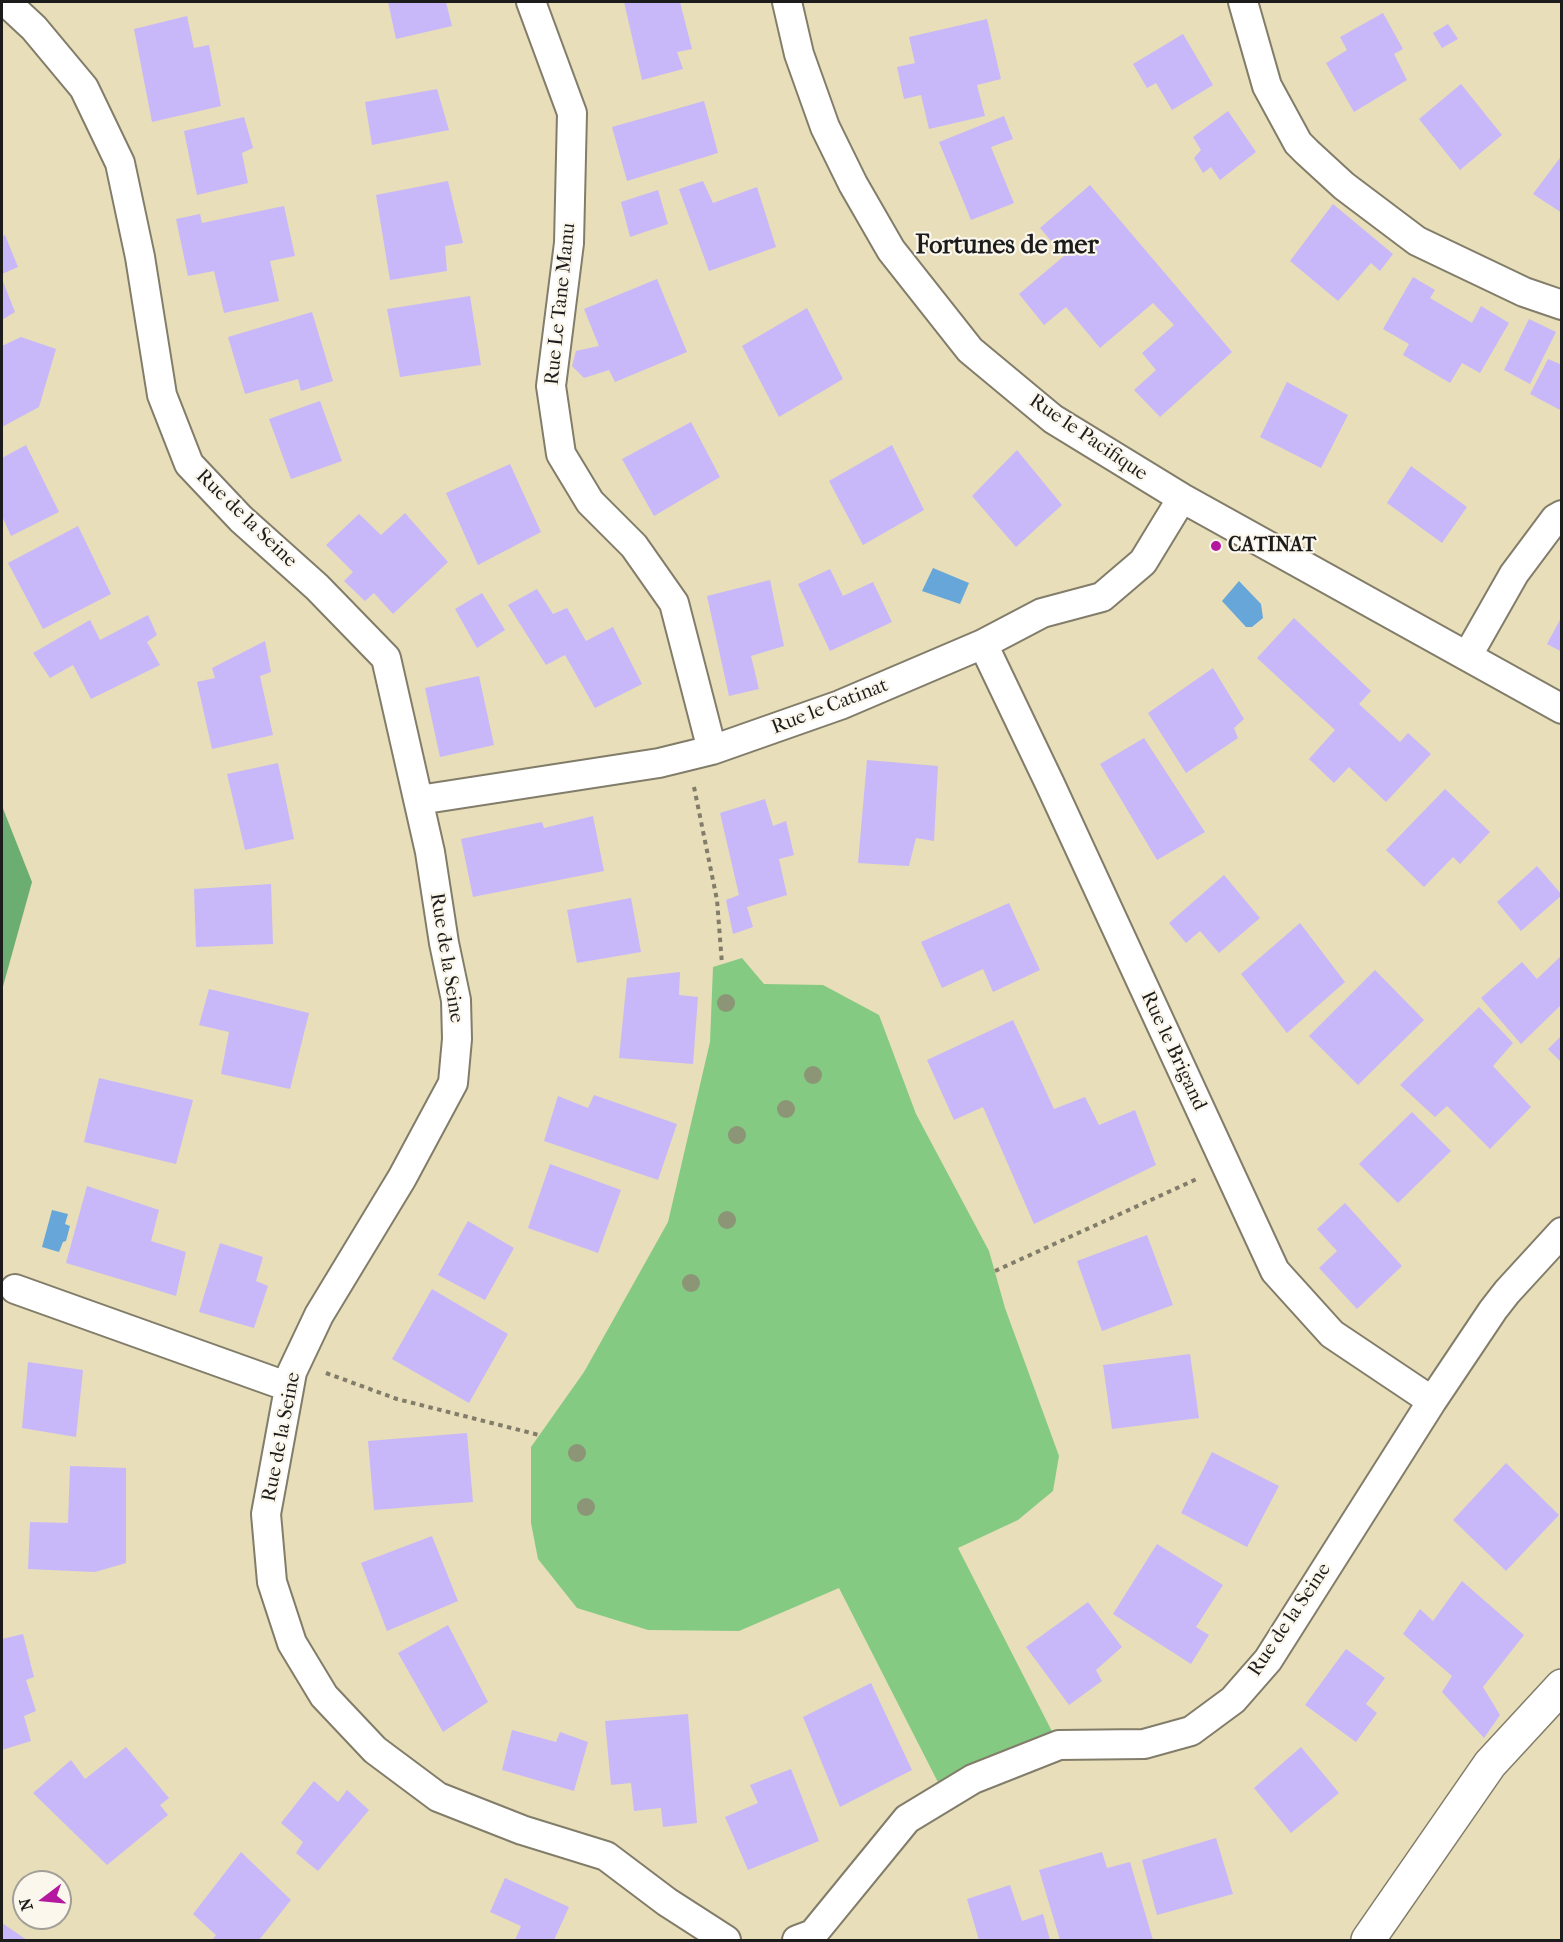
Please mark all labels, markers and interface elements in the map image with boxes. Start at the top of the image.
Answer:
street label: Rue Le Tane Manu [541,222,581,386]
district label: Fortunes de mer [915,231,1099,263]
street label: Rue le Pacifique [1024,390,1152,486]
street label: Rue de la Seine [190,465,302,573]
place label: CATINAT [1228,534,1316,558]
marker: CATINAT [1209,539,1223,553]
street label: Rue le Catinat [768,674,892,740]
street label: Rue de la Seine [424,891,468,1025]
street label: Rue le Brigand [1135,988,1211,1114]
street label: Rue de la Seine [258,1370,306,1504]
street label: Rue de la Seine [1243,1559,1337,1681]
north arrow [12,1870,72,1930]
text: N [15,1896,37,1913]

